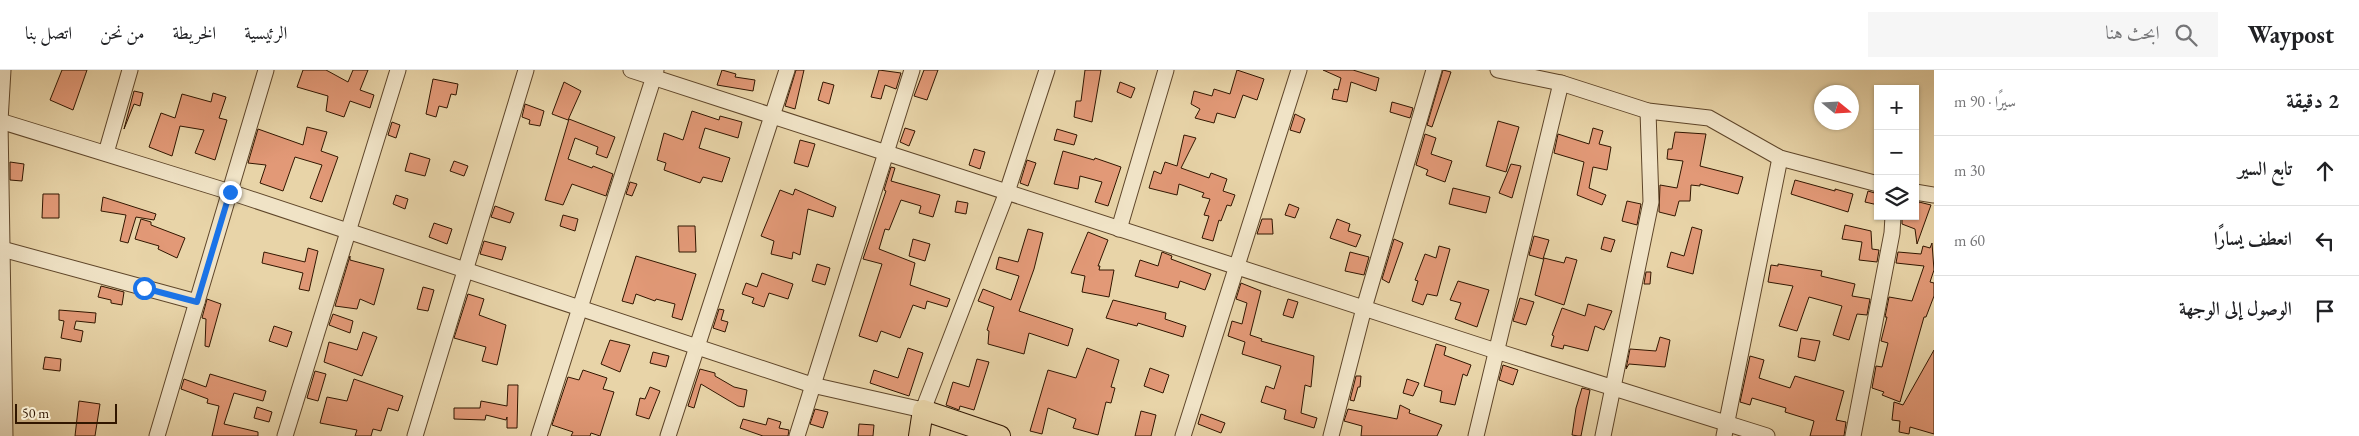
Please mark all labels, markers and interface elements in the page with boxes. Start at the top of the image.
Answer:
search box [1868,12,2218,57]
text: Waypost [2248,19,2334,50]
text: ابحث هنا [2105,20,2160,45]
text: اتصل بنا [25,21,72,44]
text: من نحن [100,21,144,44]
text: الخريطة [172,21,216,44]
text: الرئيسية [244,21,287,44]
icon: search [2172,21,2200,49]
north arrow [1814,85,1859,130]
map controls [1874,85,1919,220]
button: + [1874,85,1919,130]
text: 2 دقيقة [2286,87,2339,114]
text: سيرًا · 90 m [1954,91,2016,112]
button: − [1874,130,1919,175]
text: تابع السير [2238,156,2292,181]
icon: ahead [2311,157,2339,185]
text: 30 m [1954,160,1985,181]
button: layers [1874,175,1919,220]
route end [219,181,242,204]
text: انعطف يسارًا [2214,226,2292,251]
icon: left [2311,227,2339,255]
text: 60 m [1954,230,1985,251]
route start [133,277,156,300]
text: الوصول إلى الوجهة [2179,296,2292,321]
icon: arrive [2311,297,2339,325]
scale bar [15,401,118,424]
text: 50 m [22,404,49,422]

